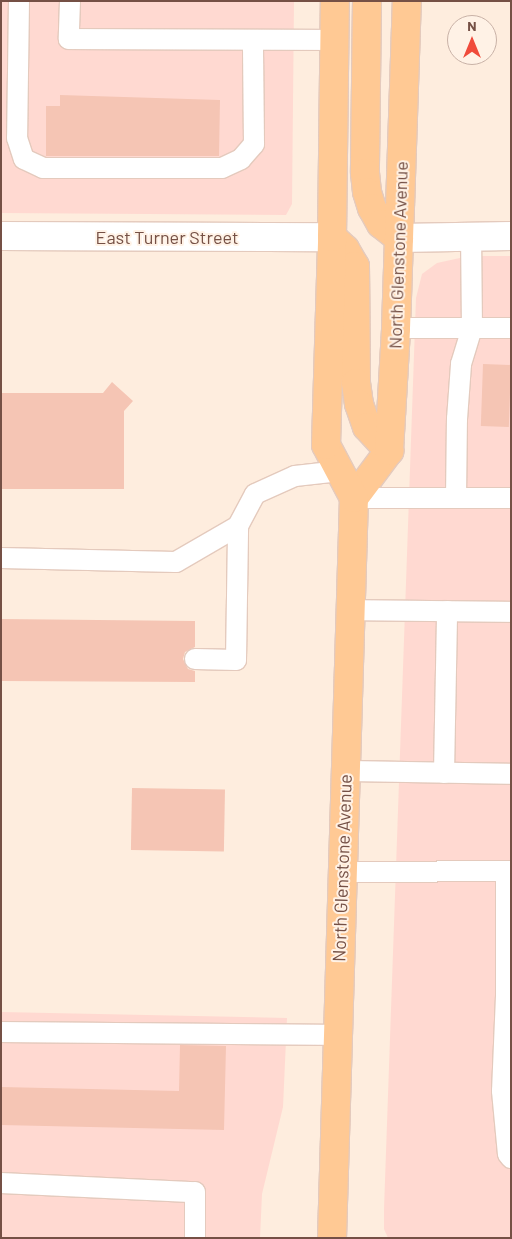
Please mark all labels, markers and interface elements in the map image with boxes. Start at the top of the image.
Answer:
north arrow [447,15,497,65]
text: N [467,17,477,34]
street label: North Glenstone Avenue [384,161,412,349]
street label: East Turner Street [95,226,239,248]
street label: North Glenstone Avenue [328,774,356,962]

